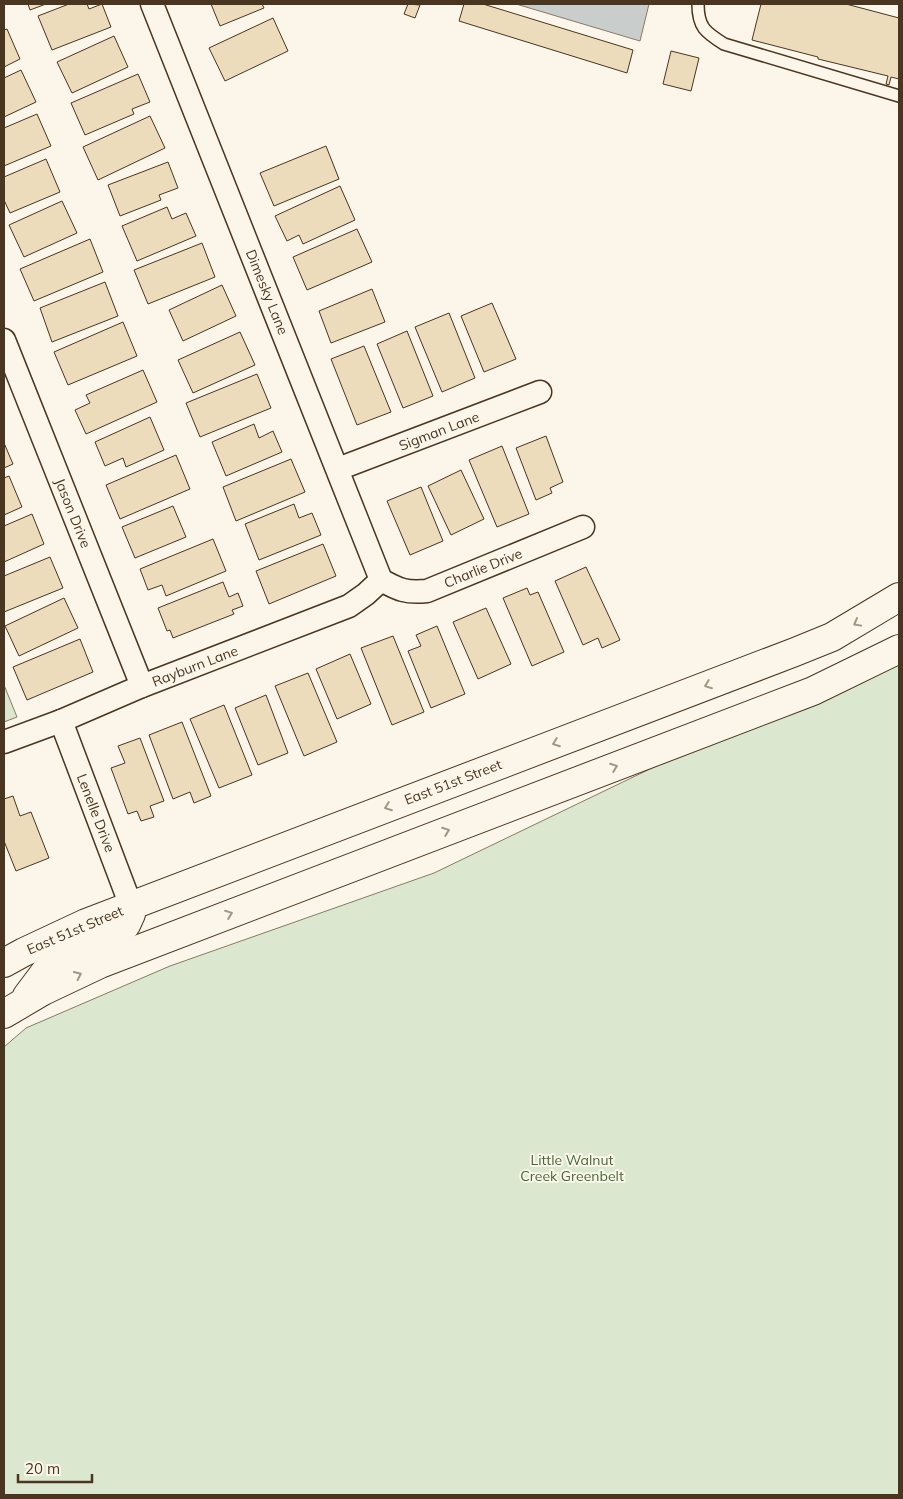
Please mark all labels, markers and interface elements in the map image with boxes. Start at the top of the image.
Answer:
street label: Dimesky Lane [242,247,292,337]
street label: Sigman Lane [396,407,482,455]
street label: Jason Drive [51,475,95,551]
street label: Charlie Drive [441,544,525,592]
one-way arrow [854,616,863,626]
street label: Rayburn Lane [149,641,241,691]
one-way arrow [704,679,713,689]
one-way arrow [552,737,561,747]
street label: East 51st Street [402,755,504,809]
one-way arrow [609,763,618,773]
street label: Lenelle Drive [73,771,119,855]
one-way arrow [384,801,393,811]
one-way arrow [441,827,450,837]
street label: East 51st Street [24,902,126,958]
one-way arrow [224,910,232,920]
one-way arrow [73,970,82,981]
park label: Little Walnut Creek Greenbelt [520,1151,624,1185]
scale bar [18,1452,91,1484]
text: 20 m [25,1459,60,1478]

